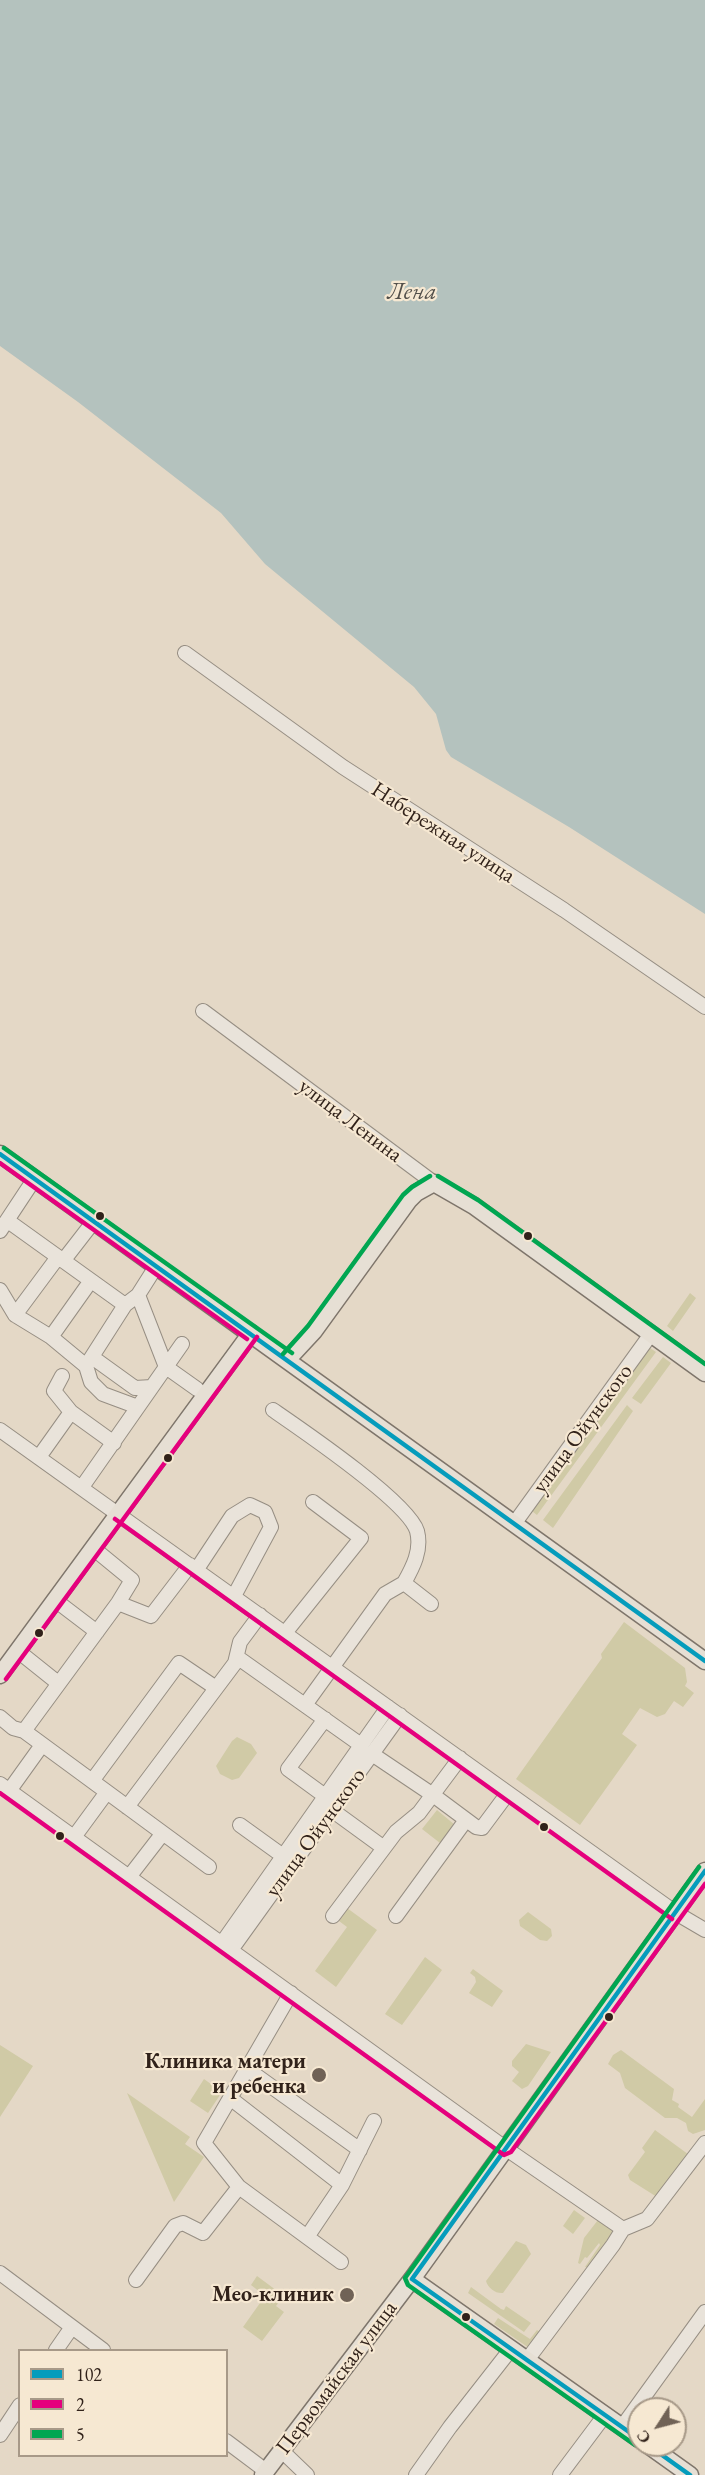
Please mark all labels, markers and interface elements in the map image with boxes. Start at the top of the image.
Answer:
water label: Лена [388,278,436,306]
street label: Набережная улица [366,777,520,889]
street label: улица Ленина [293,1073,407,1169]
unlabelled marker [94,1210,106,1222]
unlabelled marker [522,1230,534,1242]
street label: улица Ойунского [527,1359,639,1499]
unlabelled marker [162,1452,174,1464]
unlabelled marker [33,1627,45,1639]
street label: улица Ойунского [260,1763,372,1903]
unlabelled marker [538,1821,550,1833]
unlabelled marker [54,1830,66,1842]
unlabelled marker [603,2011,615,2023]
place label: Клиника матери и ребенка [145,2049,306,2100]
marker: Клиника матери и ребенка [310,2066,328,2084]
place label: Мео-клиник [212,2282,334,2308]
marker: Мео-клиник [338,2286,356,2304]
street label: Первомайская улица [271,2296,403,2460]
unlabelled marker [460,2311,472,2323]
legend [18,2349,228,2457]
text: 102 [76,2363,102,2386]
text: 2 [76,2393,85,2416]
north arrow [627,2397,687,2457]
text: 5 [76,2423,85,2446]
text: С [632,2426,655,2447]

